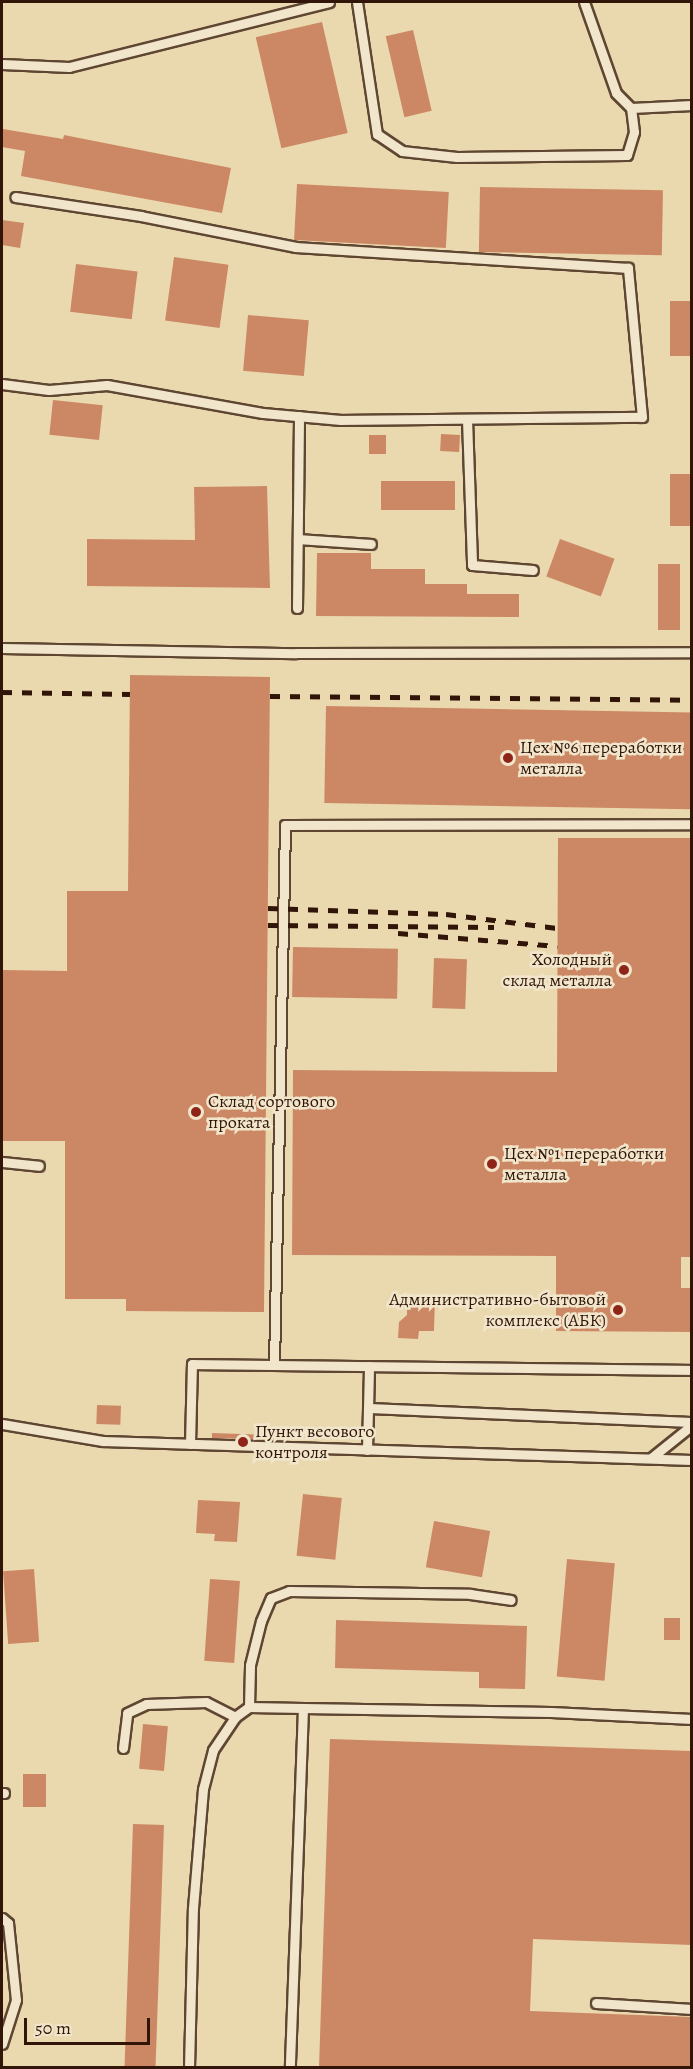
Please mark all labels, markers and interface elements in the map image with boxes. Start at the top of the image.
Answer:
place label: Цех №6 переработки металла [520,737,682,780]
marker: Цех №6 переработки металла [501,751,515,765]
place label: Холодный склад металла [502,949,612,992]
marker: Холодный склад металла [617,963,631,977]
place label: Склад сортового проката [208,1091,335,1134]
marker: Склад сортового проката [189,1105,203,1119]
place label: Цех №1 переработки металла [504,1143,664,1186]
marker: Цех №1 переработки металла [485,1157,499,1171]
place label: Административно-бытовой комплекс (АБК) [389,1289,606,1332]
marker: Административно-бытовой комплекс (АБК) [611,1303,625,1317]
place label: Пункт весового контроля [255,1421,374,1464]
marker: Пункт весового контроля [236,1435,250,1449]
scale bar [27,2006,153,2044]
text: 50 m [35,2016,71,2040]

